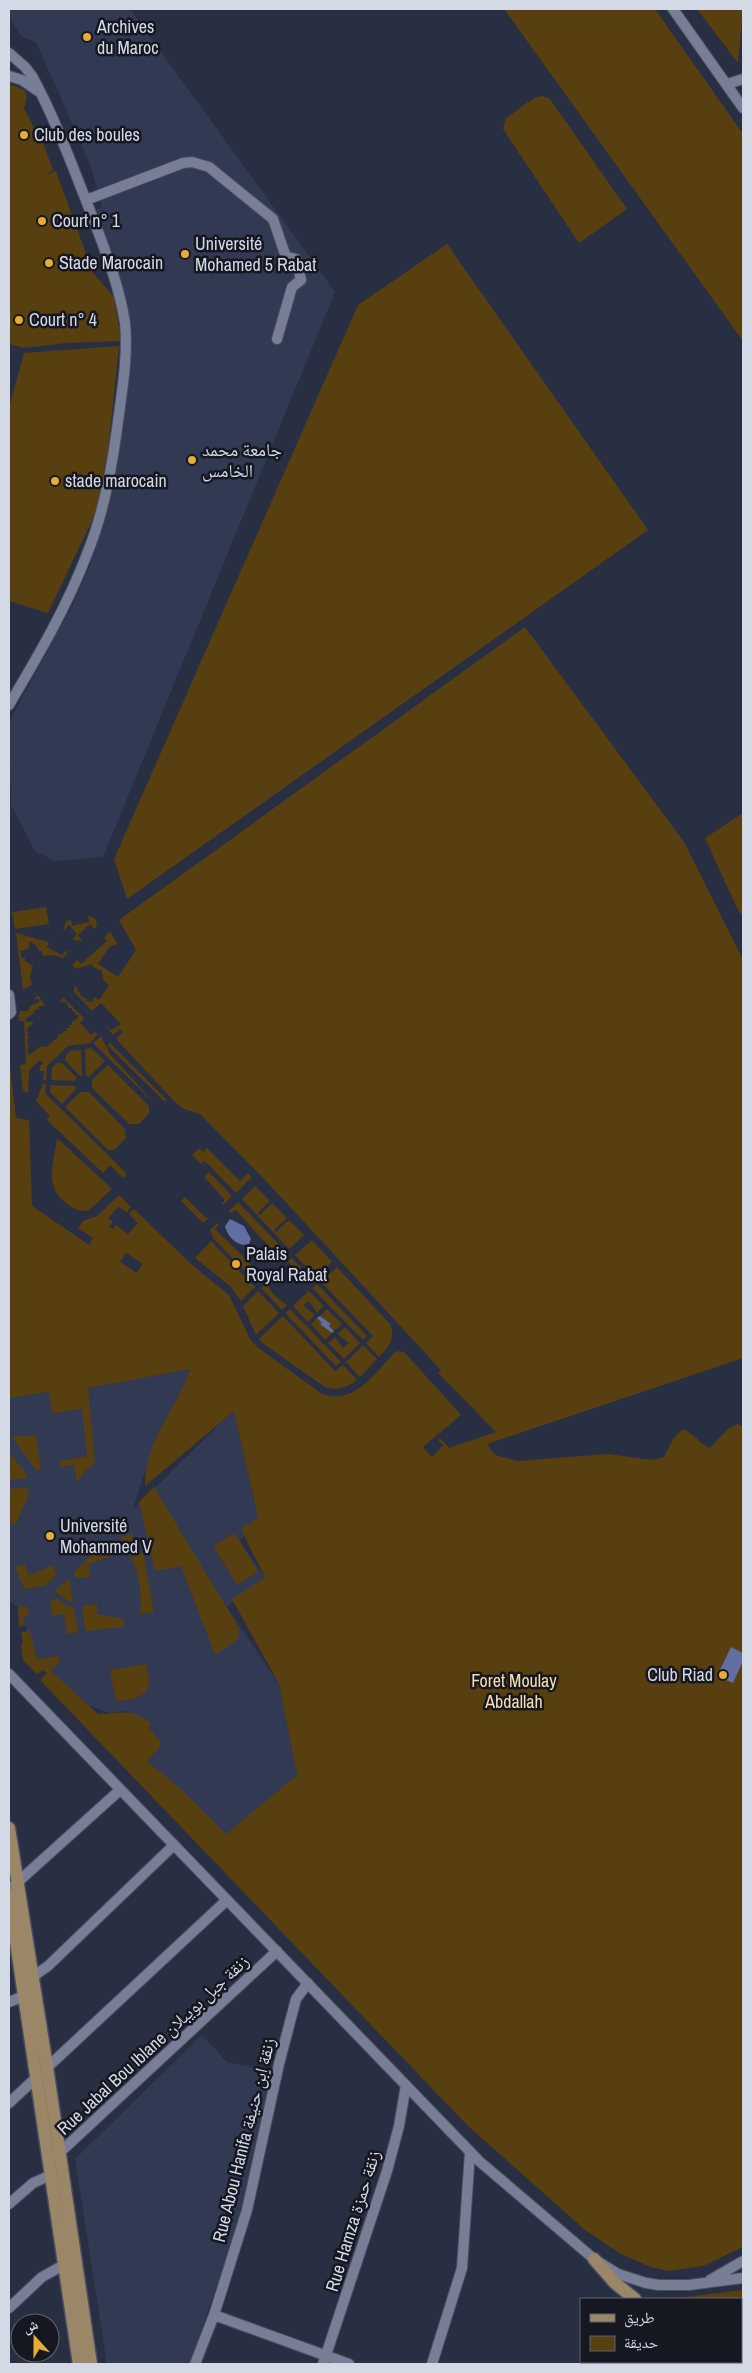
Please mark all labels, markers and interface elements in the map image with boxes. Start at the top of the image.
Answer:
place label: Archives du Maroc [96,14,159,60]
marker: Archives du Maroc [81,31,93,43]
place label: Club des boules [34,122,140,147]
marker: Club des boules [18,129,30,141]
place label: Court n° 1 [52,208,121,233]
marker: Court n° 1 [36,215,48,227]
place label: Université Mohamed 5 Rabat [195,231,316,277]
marker: Université Mohamed 5 Rabat [179,248,191,260]
place label: Stade Marocain [59,250,163,275]
marker: Stade Marocain [43,257,55,269]
place label: Court n° 4 [29,307,97,332]
marker: Court n° 4 [13,314,25,326]
place label: جامعة محمد الخامس [202,437,282,483]
marker: جامعة محمد الخامس [186,454,198,466]
place label: stade marocain [65,468,167,493]
marker: stade marocain [49,475,61,487]
place label: Palais Royal Rabat [246,1241,327,1287]
marker: Palais Royal Rabat [230,1258,242,1270]
place label: Université Mohammed V [60,1513,152,1559]
marker: Université Mohammed V [44,1530,56,1542]
place label: Club Riad [647,1662,713,1687]
park label: Foret Moulay Abdallah [471,1668,557,1714]
marker: Club Riad [717,1669,729,1681]
street label: Rue Jabal Bou Iblane زنقة جبل بويبلان [51,1949,254,2140]
street label: Rue Abou Hanifa زنقة اٍبن حنيفة [206,2035,281,2245]
street label: Rue Hamza زنقة حمزة [319,2147,386,2295]
legend [580,2298,742,2363]
text: طريق [624,2307,655,2328]
north arrow [10,2313,60,2363]
text: ش [20,2315,41,2337]
text: حديقة [624,2332,659,2353]

